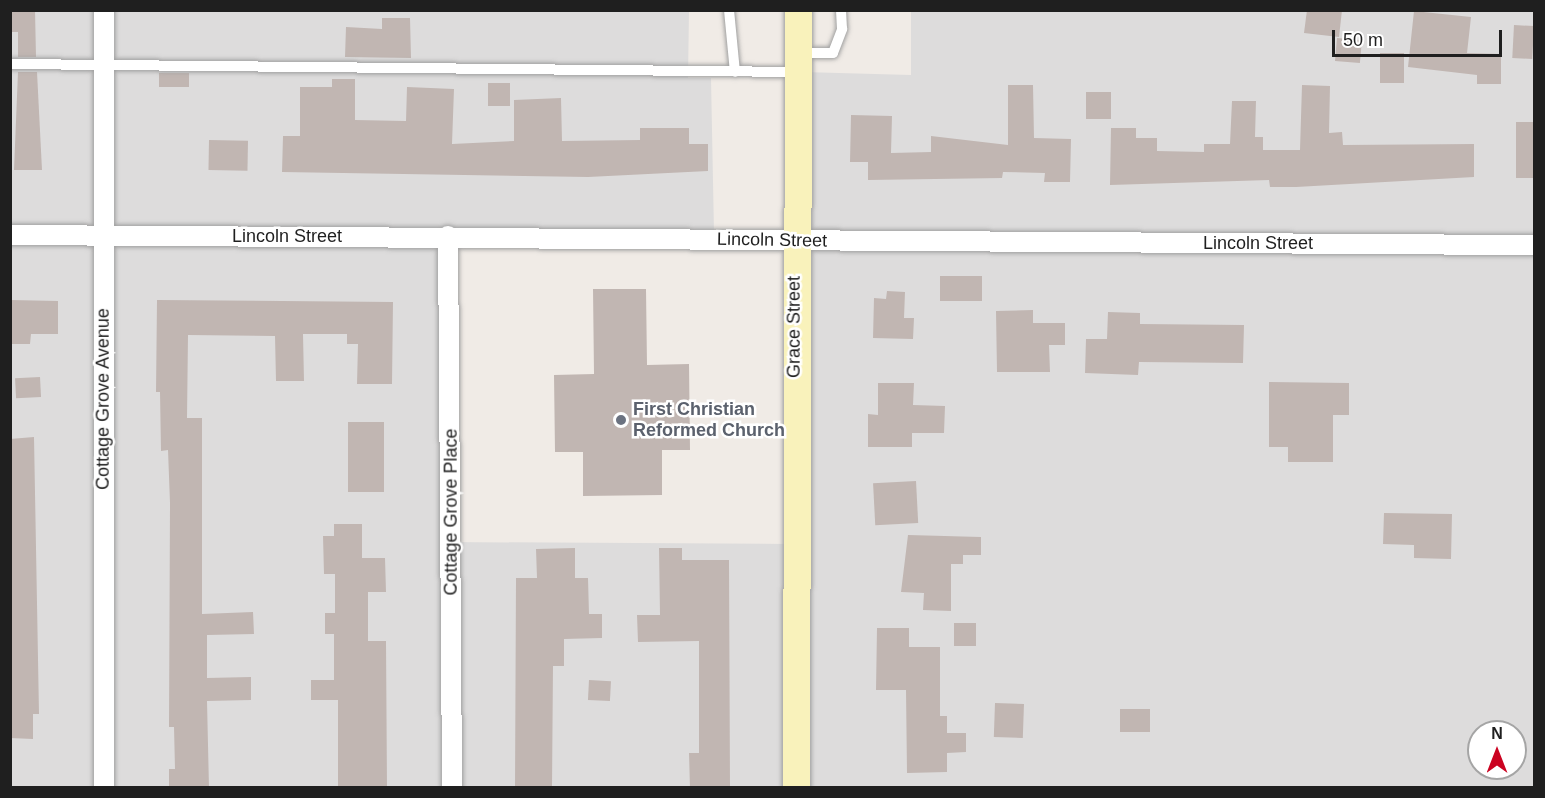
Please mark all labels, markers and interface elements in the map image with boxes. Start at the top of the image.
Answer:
scale bar [1335,18,1504,56]
text: 50 m [1343,30,1383,50]
street label: Lincoln Street [232,225,342,247]
street label: Lincoln Street [717,228,827,252]
street label: Lincoln Street [1203,232,1313,254]
street label: Grace Street [783,276,805,378]
street label: Cottage Grove Avenue [92,308,114,490]
place label: First Christian Reformed Church [633,399,785,442]
marker: First Christian Reformed Church [614,413,628,427]
street label: Cottage Grove Place [440,428,462,596]
north arrow [1467,720,1527,780]
text: N [1491,725,1503,742]

